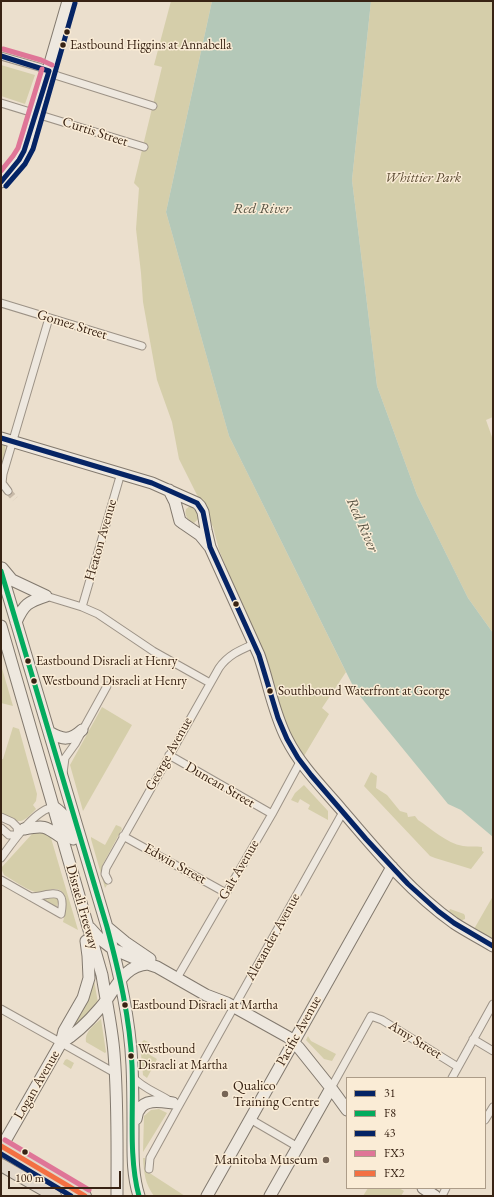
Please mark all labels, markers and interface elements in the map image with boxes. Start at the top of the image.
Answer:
unlabelled marker [62,27,72,37]
place label: Eastbound Higgins at Annabella [70,37,231,53]
marker: Eastbound Higgins at Annabella [58,40,68,50]
street label: Curtis Street [60,114,130,150]
park label: Whittier Park [385,170,461,186]
water label: Red River [233,200,291,218]
street label: Gomez Street [35,306,109,344]
water label: Red River [342,495,382,555]
street label: Heaton Avenue [81,497,121,583]
unlabelled marker [231,599,241,609]
place label: Eastbound Disraeli at Henry [36,653,178,669]
marker: Eastbound Disraeli at Henry [23,656,33,666]
place label: Westbound Disraeli at Henry [42,673,187,689]
marker: Westbound Disraeli at Henry [29,676,39,686]
place label: Southbound Waterfront at George [278,683,450,699]
marker: Southbound Waterfront at George [265,686,275,696]
street label: George Avenue [142,714,196,794]
street label: Duncan Street [182,758,258,812]
street label: Galt Avenue [215,837,263,903]
street label: Edwin Street [141,840,209,888]
street label: Disraeli Freeway [62,863,102,951]
street label: Alexander Avenue [242,890,304,984]
street label: Pacific Avenue [273,993,325,1069]
place label: Eastbound Disraeli at Martha [132,997,278,1013]
marker: Eastbound Disraeli at Martha [120,1000,130,1010]
street label: Amy Street [385,1017,445,1063]
place label: Westbound Disraeli at Martha [138,1041,228,1072]
street label: Logan Avenue [10,1047,64,1123]
marker: Westbound Disraeli at Martha [126,1051,136,1061]
legend [346,1077,486,1189]
place label: Qualico Training Centre [233,1078,319,1110]
text: 31 [384,1085,396,1101]
marker: Qualico Training Centre [220,1089,230,1099]
text: F8 [384,1105,396,1121]
text: 43 [384,1125,396,1141]
text: FX3 [384,1145,404,1161]
unlabelled marker [20,1147,30,1157]
place label: Manitoba Museum [214,1152,318,1168]
marker: Manitoba Museum [321,1155,331,1165]
scale bar [10,1163,123,1189]
text: FX2 [384,1165,404,1181]
text: 100 m [15,1170,44,1186]

